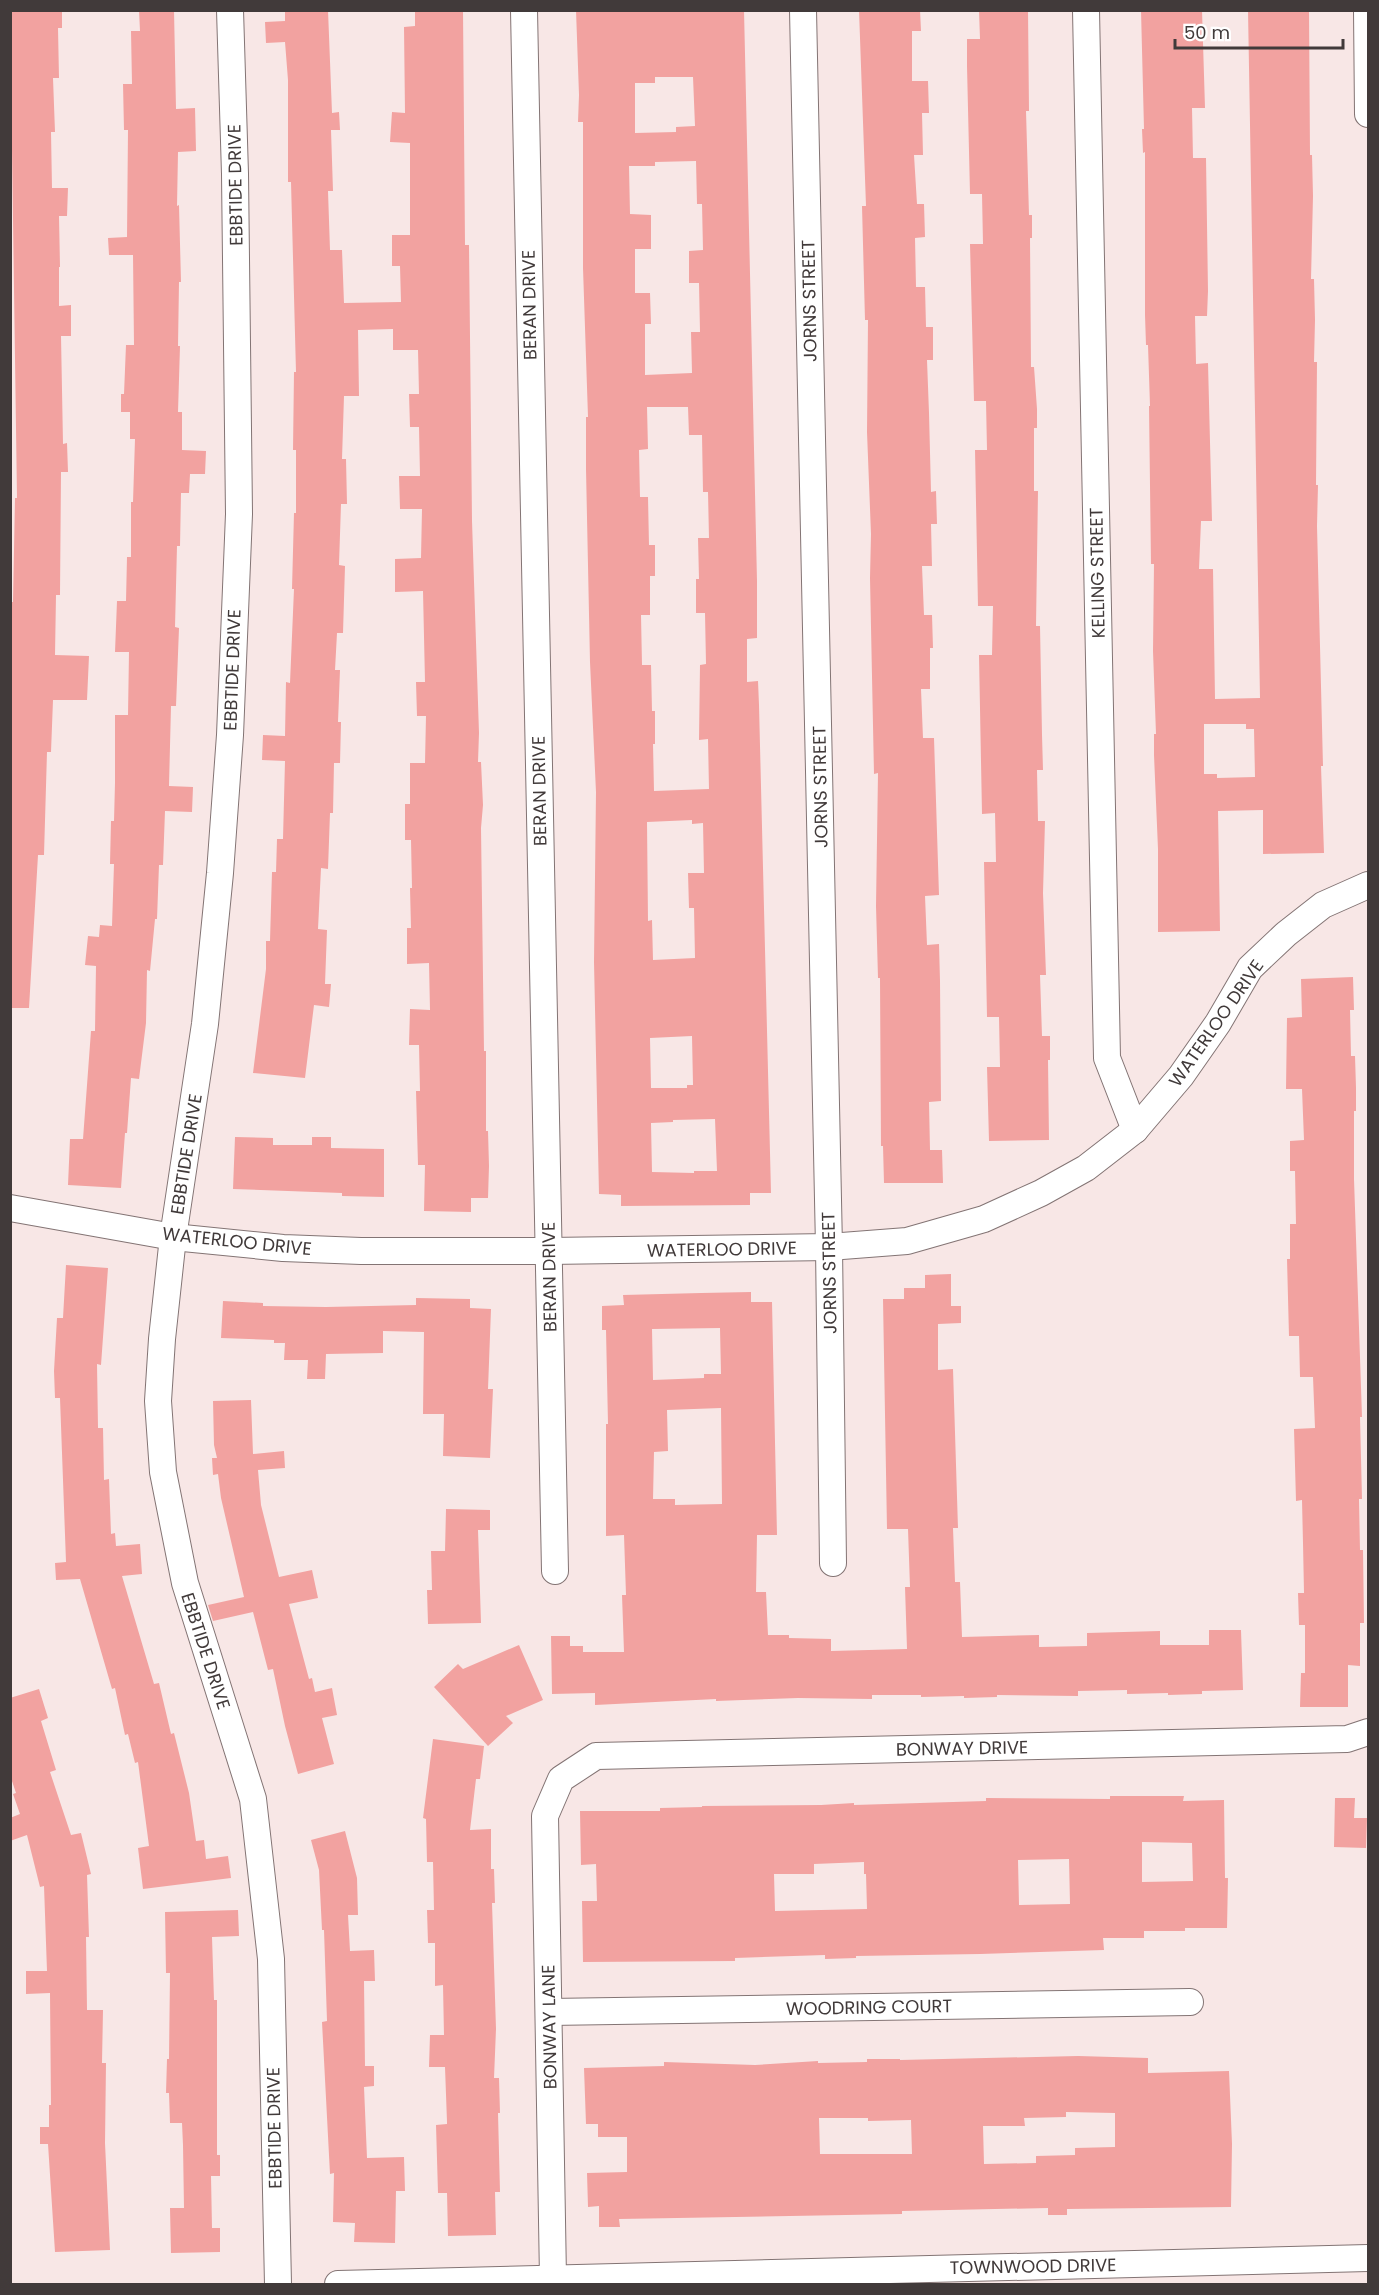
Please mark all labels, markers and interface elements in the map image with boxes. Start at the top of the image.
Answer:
scale bar [1175,12,1343,50]
text: 50 m [1184,20,1230,45]
street label: EBBTIDE DRIVE [221,124,249,246]
street label: JORNS STREET [795,239,823,362]
street label: BERAN DRIVE [516,250,542,360]
street label: KELLING STREET [1083,507,1111,639]
street label: EBBTIDE DRIVE [217,609,247,731]
street label: JORNS STREET [806,725,834,848]
street label: BERAN DRIVE [526,736,552,846]
street label: WATERLOO DRIVE [1163,954,1269,1092]
street label: EBBTIDE DRIVE [164,1092,208,1216]
street label: JORNS STREET [815,1211,843,1334]
street label: WATERLOO DRIVE [161,1221,313,1261]
street label: BERAN DRIVE [536,1222,562,1332]
street label: WATERLOO DRIVE [647,1235,797,1263]
street label: EBBTIDE DRIVE [175,1589,237,1713]
street label: BONWAY DRIVE [896,1734,1028,1762]
street label: BONWAY LANE [535,1964,563,2090]
street label: WOODRING COURT [786,1993,953,2021]
street label: EBBTIDE DRIVE [260,2067,288,2189]
street label: TOWNWOOD DRIVE [949,2252,1117,2280]

